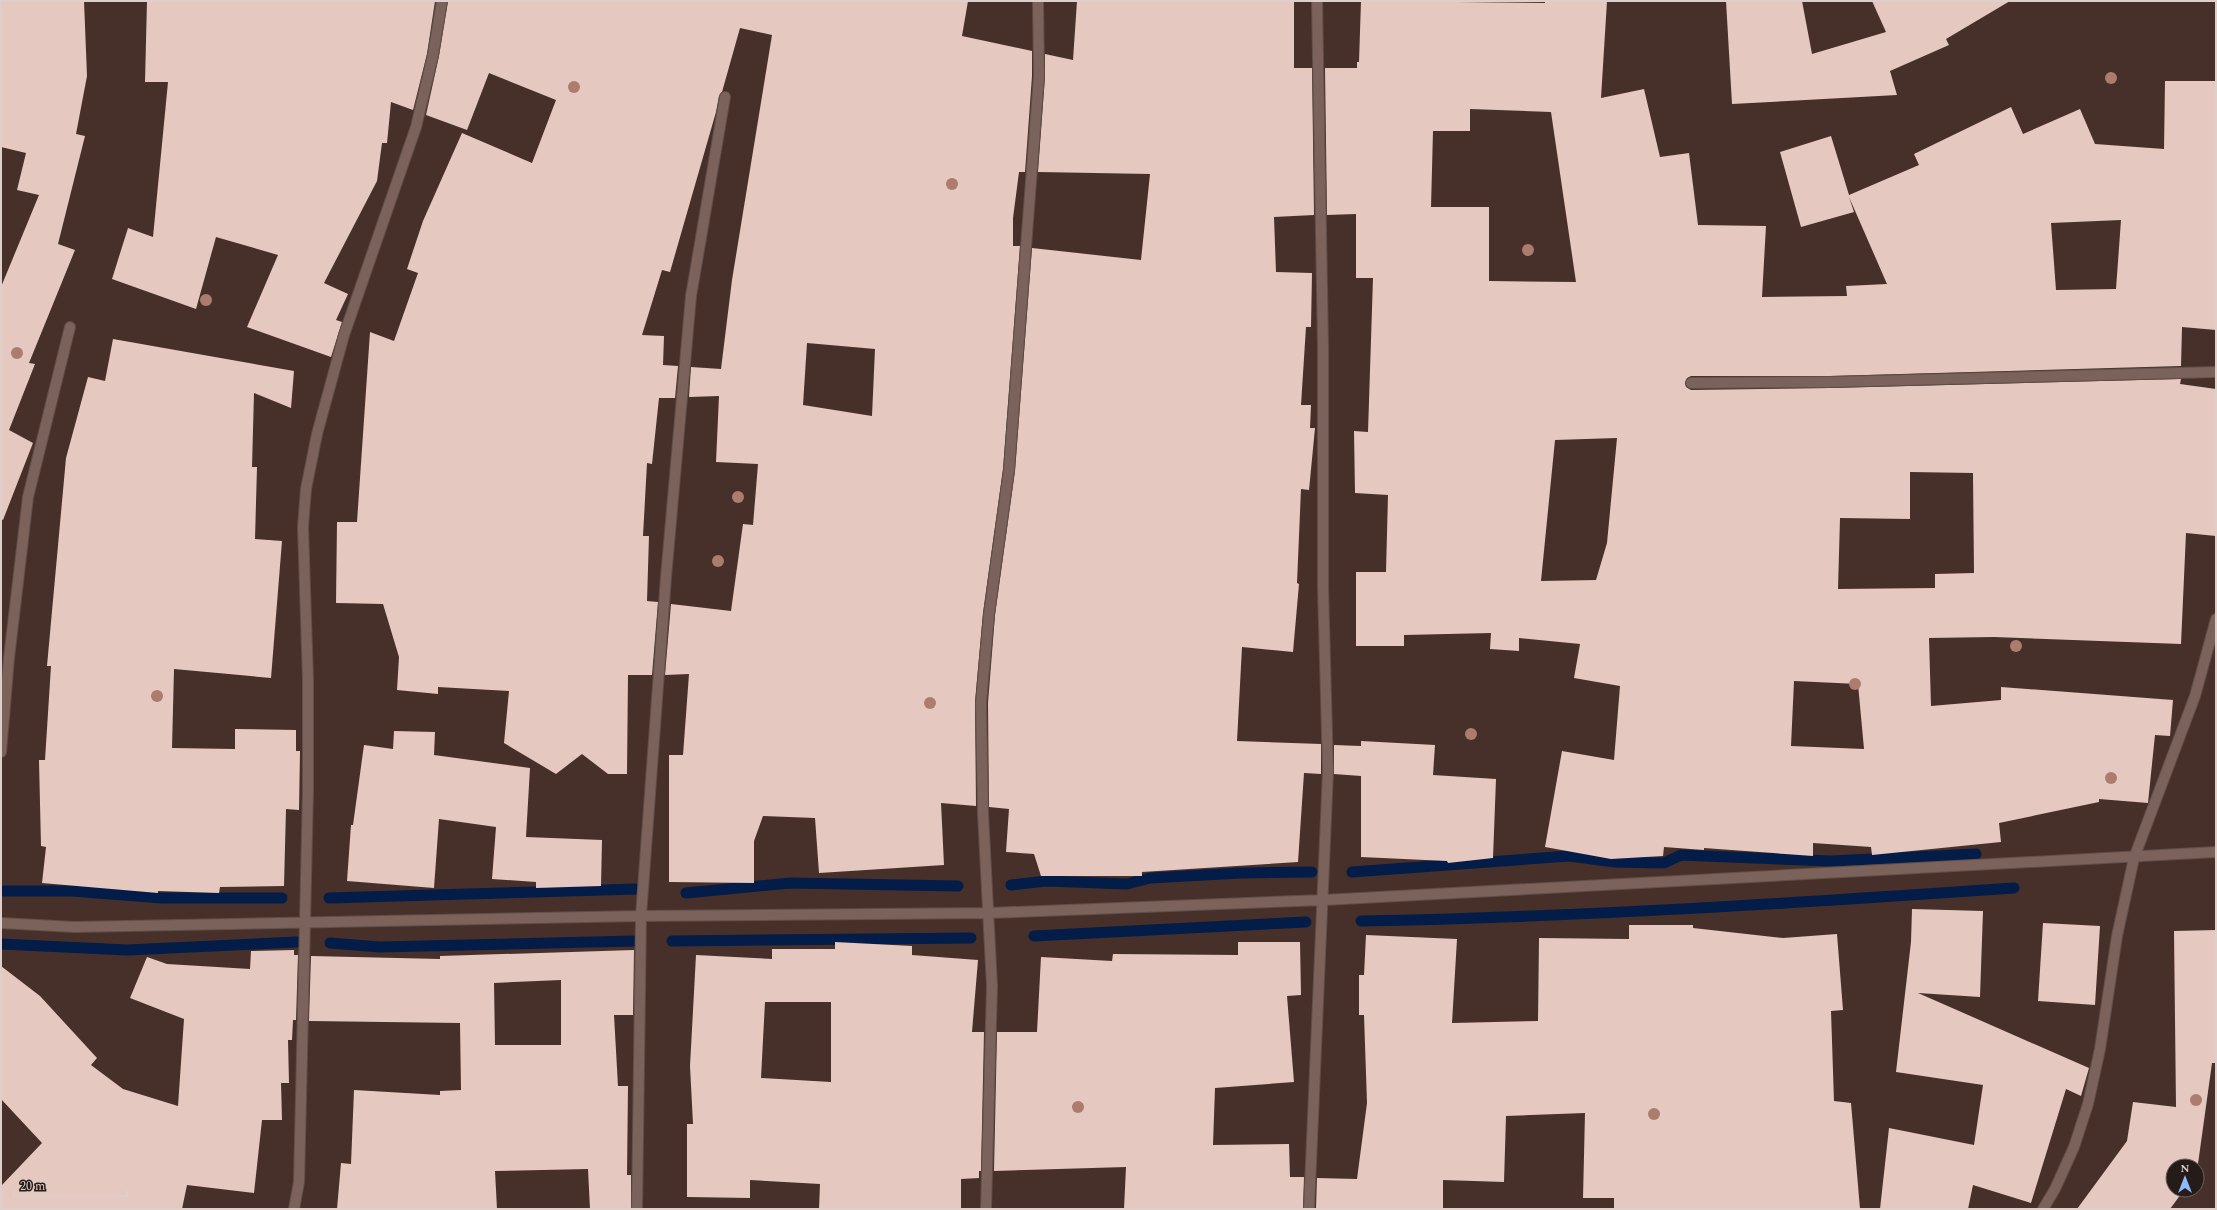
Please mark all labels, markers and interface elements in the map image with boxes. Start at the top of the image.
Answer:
north arrow [2165,1158,2205,1198]
text: N [2181,1160,2190,1177]
scale bar [14,1172,127,1198]
text: 20 m [20,1177,45,1196]

